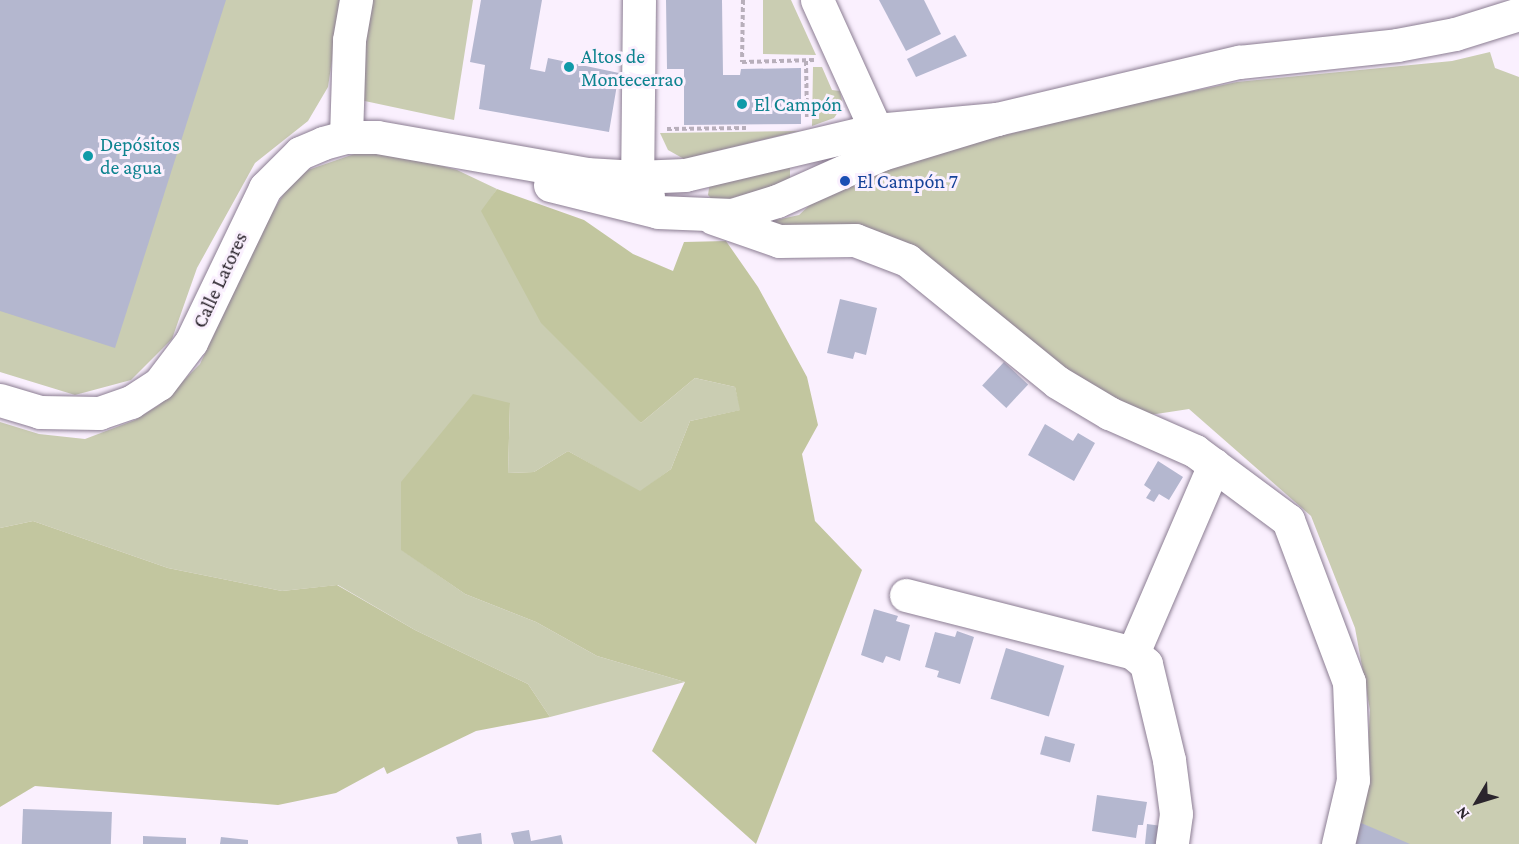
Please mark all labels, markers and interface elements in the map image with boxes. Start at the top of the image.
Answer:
place label: Altos de Montecerrao [581,44,684,91]
marker: Altos de Montecerrao [562,60,576,74]
place label: El Campón [754,92,842,116]
marker: El Campón [735,97,749,111]
place label: Depósitos de agua [100,132,180,179]
marker: Depósitos de agua [81,149,95,163]
place label: El Campón 7 [857,169,958,193]
marker: El Campón 7 [838,174,852,188]
street label: Calle Latores [187,228,253,332]
north arrow [1447,772,1507,832]
text: N [1452,804,1472,823]

